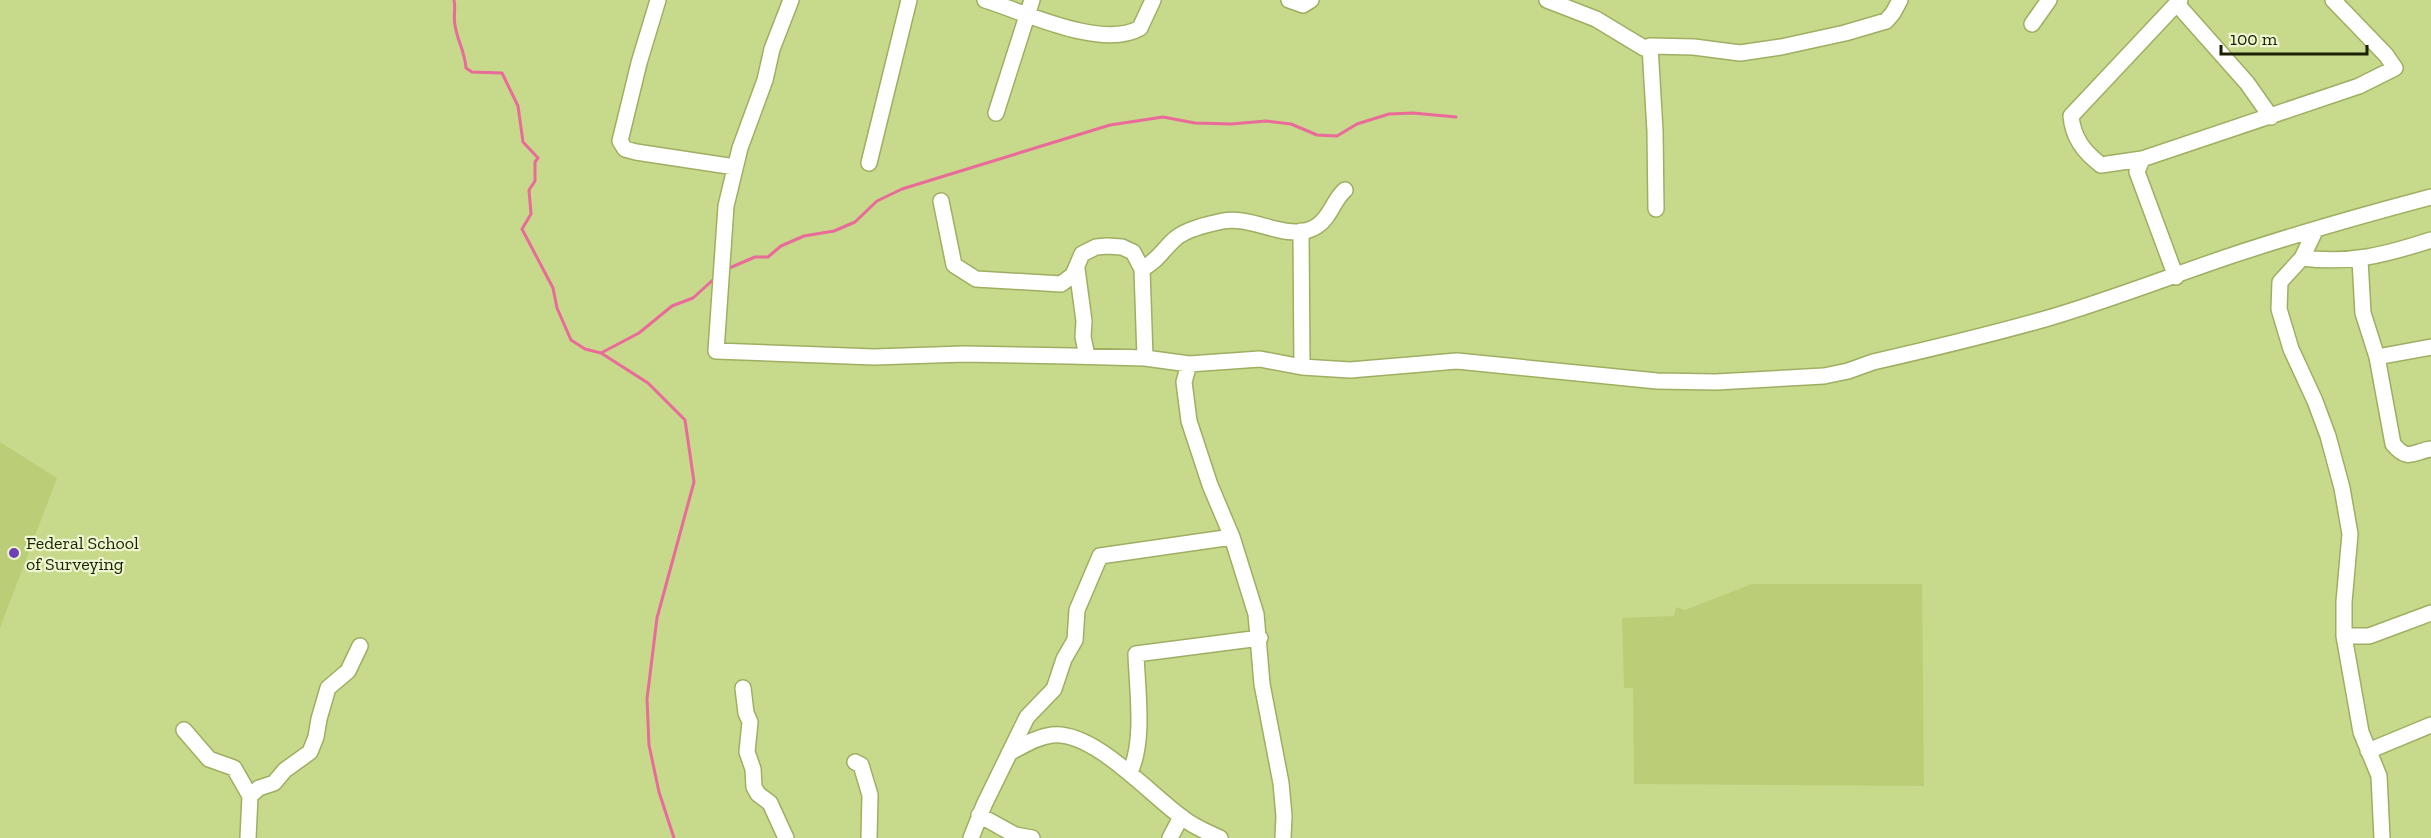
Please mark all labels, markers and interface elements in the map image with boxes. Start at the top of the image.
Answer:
scale bar [2221,18,2366,56]
text: 100 m [2230,28,2278,50]
place label: Federal School of Surveying [26,532,139,575]
marker: Federal School of Surveying [7,546,21,560]

